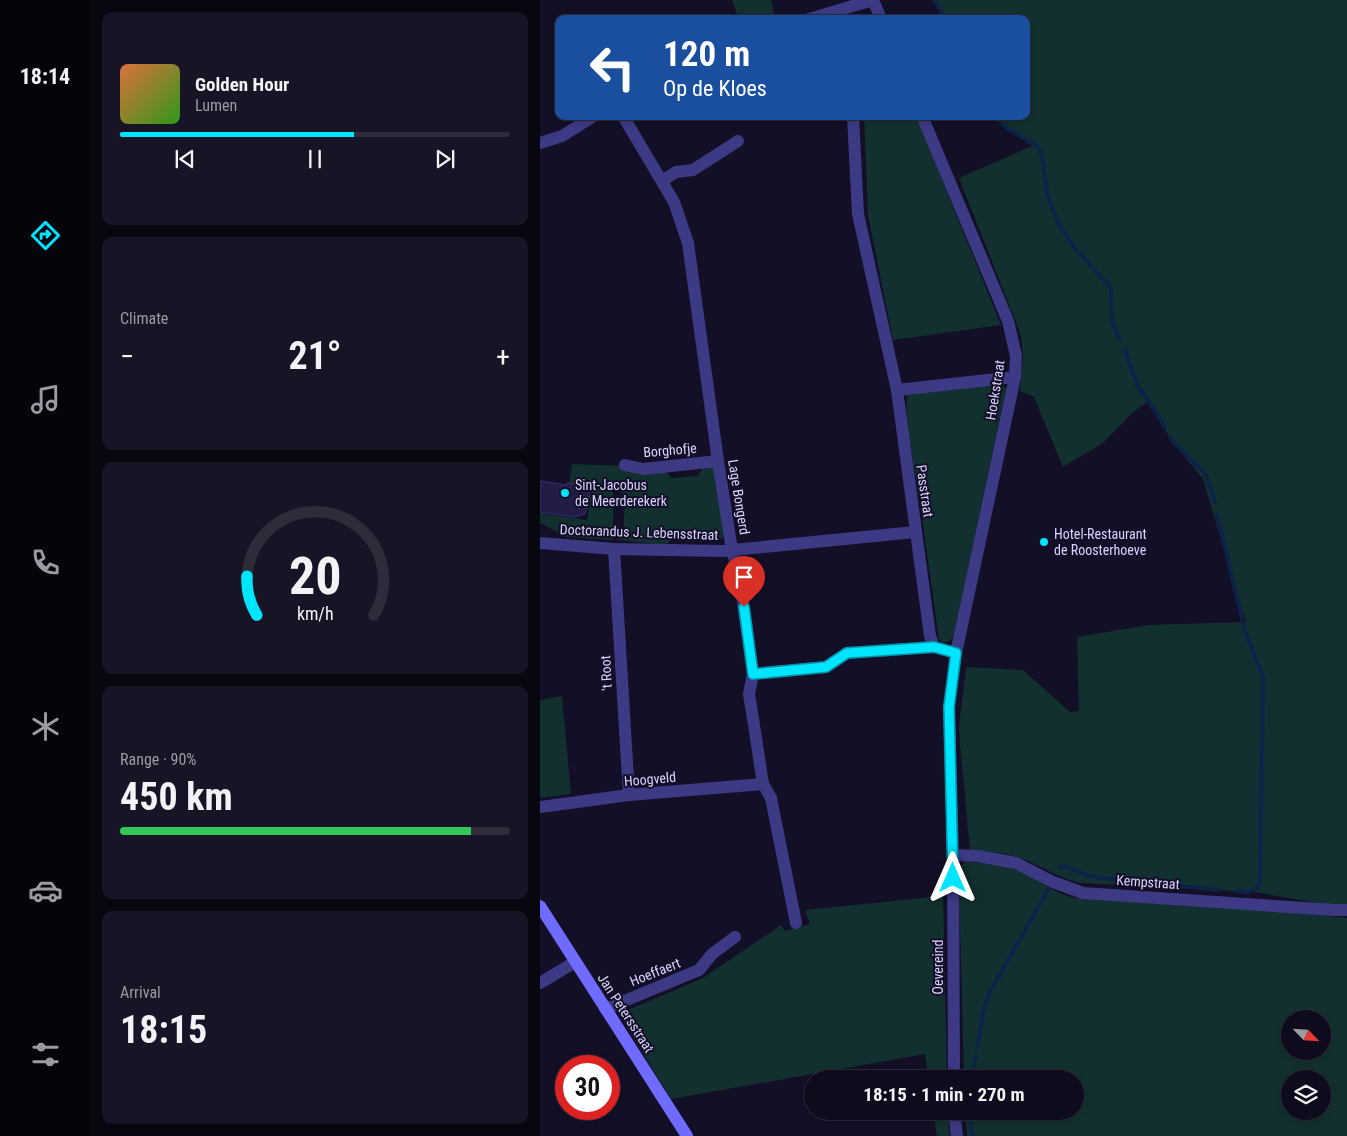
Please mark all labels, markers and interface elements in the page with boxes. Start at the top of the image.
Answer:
text: 120 m [663,34,750,75]
icon: left [580,35,645,100]
text: 18:14 [20,64,70,89]
text: Golden Hour [195,73,289,96]
text: Op de Kloes [663,76,767,101]
text: Lumen [195,96,237,115]
icon: previous [171,145,199,173]
icon: pause [301,145,329,173]
icon: next [431,145,459,173]
icon: directions [28,218,63,253]
text: Climate [120,309,168,328]
text: 21° [288,334,342,378]
text: − [120,340,134,373]
text: + [496,340,510,373]
street label: Hoekstraat [982,359,1008,421]
icon: music [28,382,63,417]
street label: Borghofje [643,440,698,460]
street label: Lage Bongerd [725,458,753,536]
street label: Passtraat [913,464,937,518]
place label: Sint-Jacobus de Meerderekerk [575,477,668,509]
marker: Sint-Jacobus de Meerderekerk [559,487,571,499]
street label: Doctorandus J. Lebensstraat [559,521,719,543]
place label: Hotel-Restaurant de Roosterhoeve [1054,526,1147,558]
marker: Hotel-Restaurant de Roosterhoeve [1038,536,1050,548]
icon: phone [28,545,63,580]
text: 20 [289,546,341,607]
pin [723,556,765,607]
icon: arrive [730,563,758,591]
text: km/h [297,603,333,624]
street label: 't Root [597,655,615,691]
icon: climate [28,709,63,744]
text: Range · 90% [120,750,196,769]
street label: Hoogveld [623,769,677,789]
text: 450 km [120,775,233,819]
position arrow [926,851,978,903]
street label: Kempstraat [1116,872,1180,892]
icon: car [28,873,63,908]
street label: Oevereind [930,940,946,995]
street label: Hoeffaert [627,955,683,989]
street label: Jan Petersstraat [594,970,658,1056]
text: Arrival [120,983,161,1002]
text: 18:15 [120,1008,207,1052]
north arrow [1281,1010,1331,1060]
map controls [1281,1010,1331,1120]
icon: filters [28,1037,63,1072]
speed limit sign: 30 [555,1055,620,1120]
button: layers [1281,1070,1331,1120]
text: 18:15 · 1 min · 270 m [863,1083,1025,1106]

